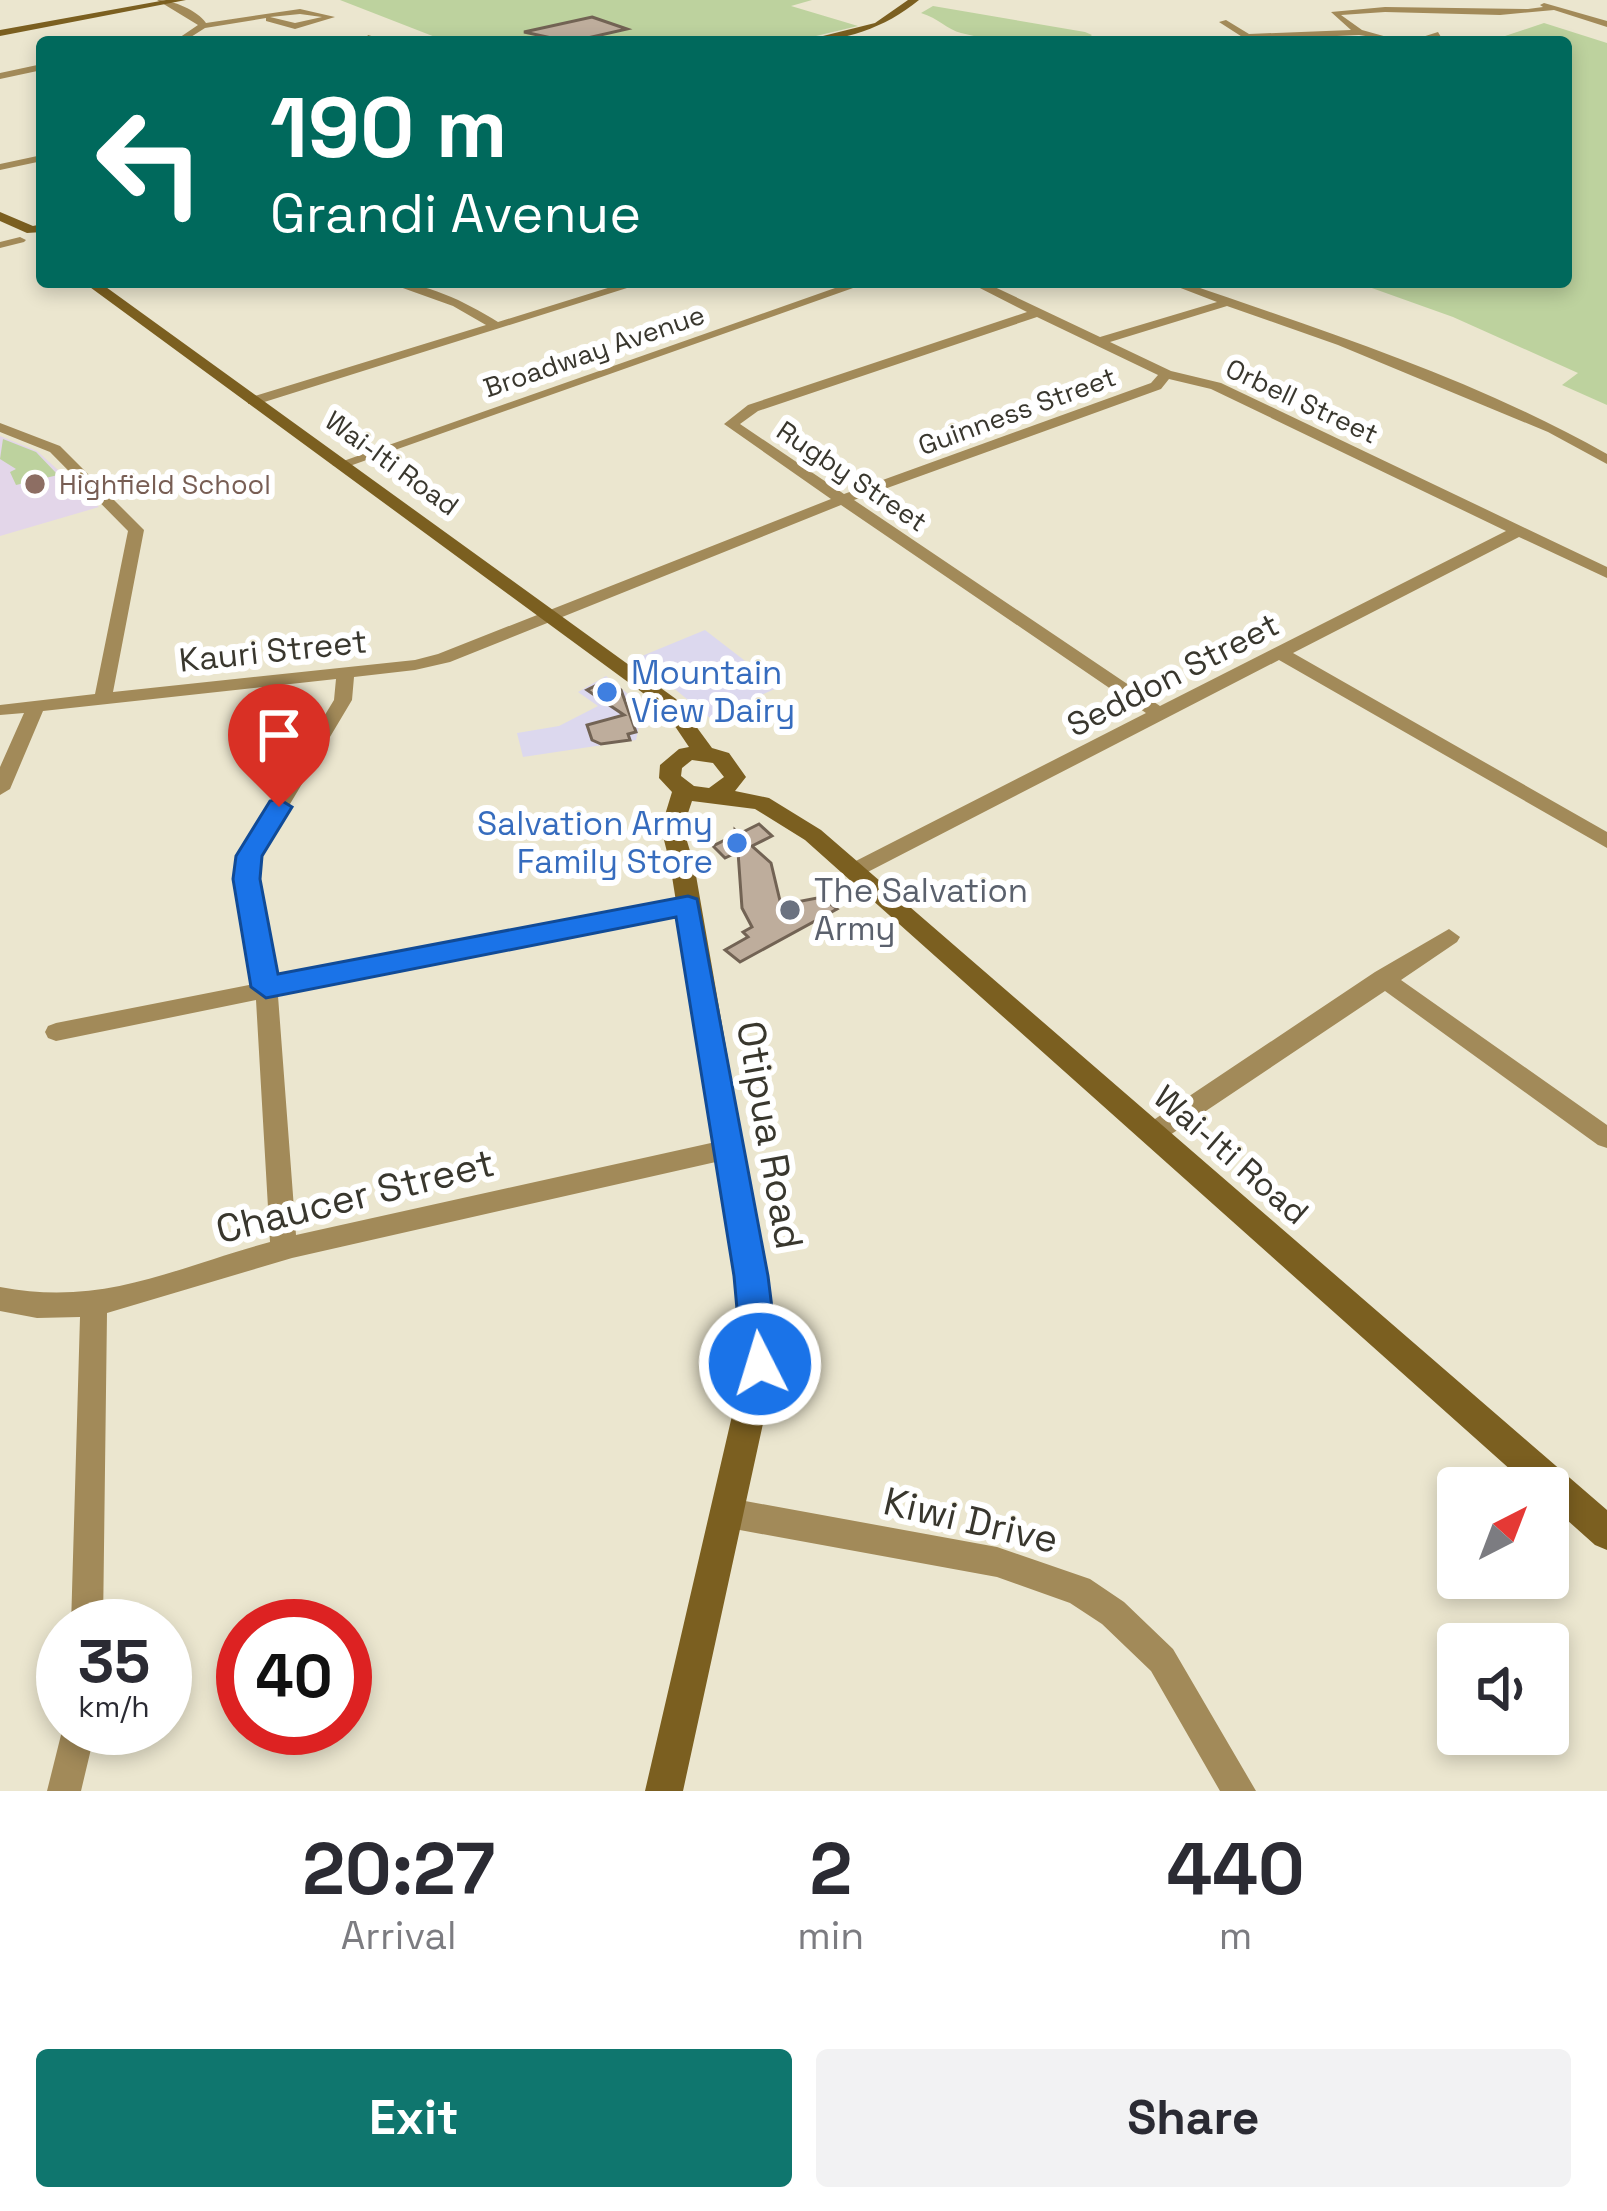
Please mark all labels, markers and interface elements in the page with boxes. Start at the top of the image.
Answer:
text: 190 m [270,74,507,182]
icon: left [72,84,228,240]
text: Grandi Avenue [270,179,641,248]
street label: Broadway Avenue [479,297,709,405]
street label: Orbell Street [1220,350,1384,452]
street label: Guinness Street [913,359,1121,463]
street label: Wai-Iti Road [318,403,466,523]
street label: Rugby Street [770,413,934,539]
place label: Highfield School [59,467,271,502]
marker: Highfield School [22,471,48,497]
street label: Seddon Street [1060,604,1286,746]
street label: Kauri Street [177,620,369,682]
place label: Mountain View Dairy [631,652,795,732]
marker: Mountain View Dairy [594,679,620,705]
pin [228,684,330,807]
icon: arrive [246,702,312,768]
place label: Salvation Army Family Store [477,803,713,883]
marker: Salvation Army Family Store [724,830,750,856]
place label: The Salvation Army [814,870,1028,950]
marker: The Salvation Army [777,897,803,923]
street label: Otipua Road [726,1017,814,1253]
street label: Wai-Iti Road [1145,1076,1317,1234]
street label: Chaucer Street [211,1138,499,1254]
position arrow [697,1301,823,1427]
north arrow [1437,1467,1569,1599]
map controls [1437,1467,1569,1755]
street label: Kiwi Drive [879,1476,1063,1564]
speed limit sign: 40 [216,1599,372,1755]
text: 35 [78,1623,150,1700]
button: sound [1437,1623,1569,1755]
text: km/h [78,1687,150,1726]
text: 20:27 [302,1823,495,1915]
text: 2 [809,1823,852,1915]
text: 440 [1167,1823,1305,1915]
text: Arrival [341,1911,457,1960]
text: min [797,1911,864,1960]
text: m [1219,1911,1252,1960]
button: Exit [36,2049,792,2187]
button: Share [816,2049,1571,2187]

